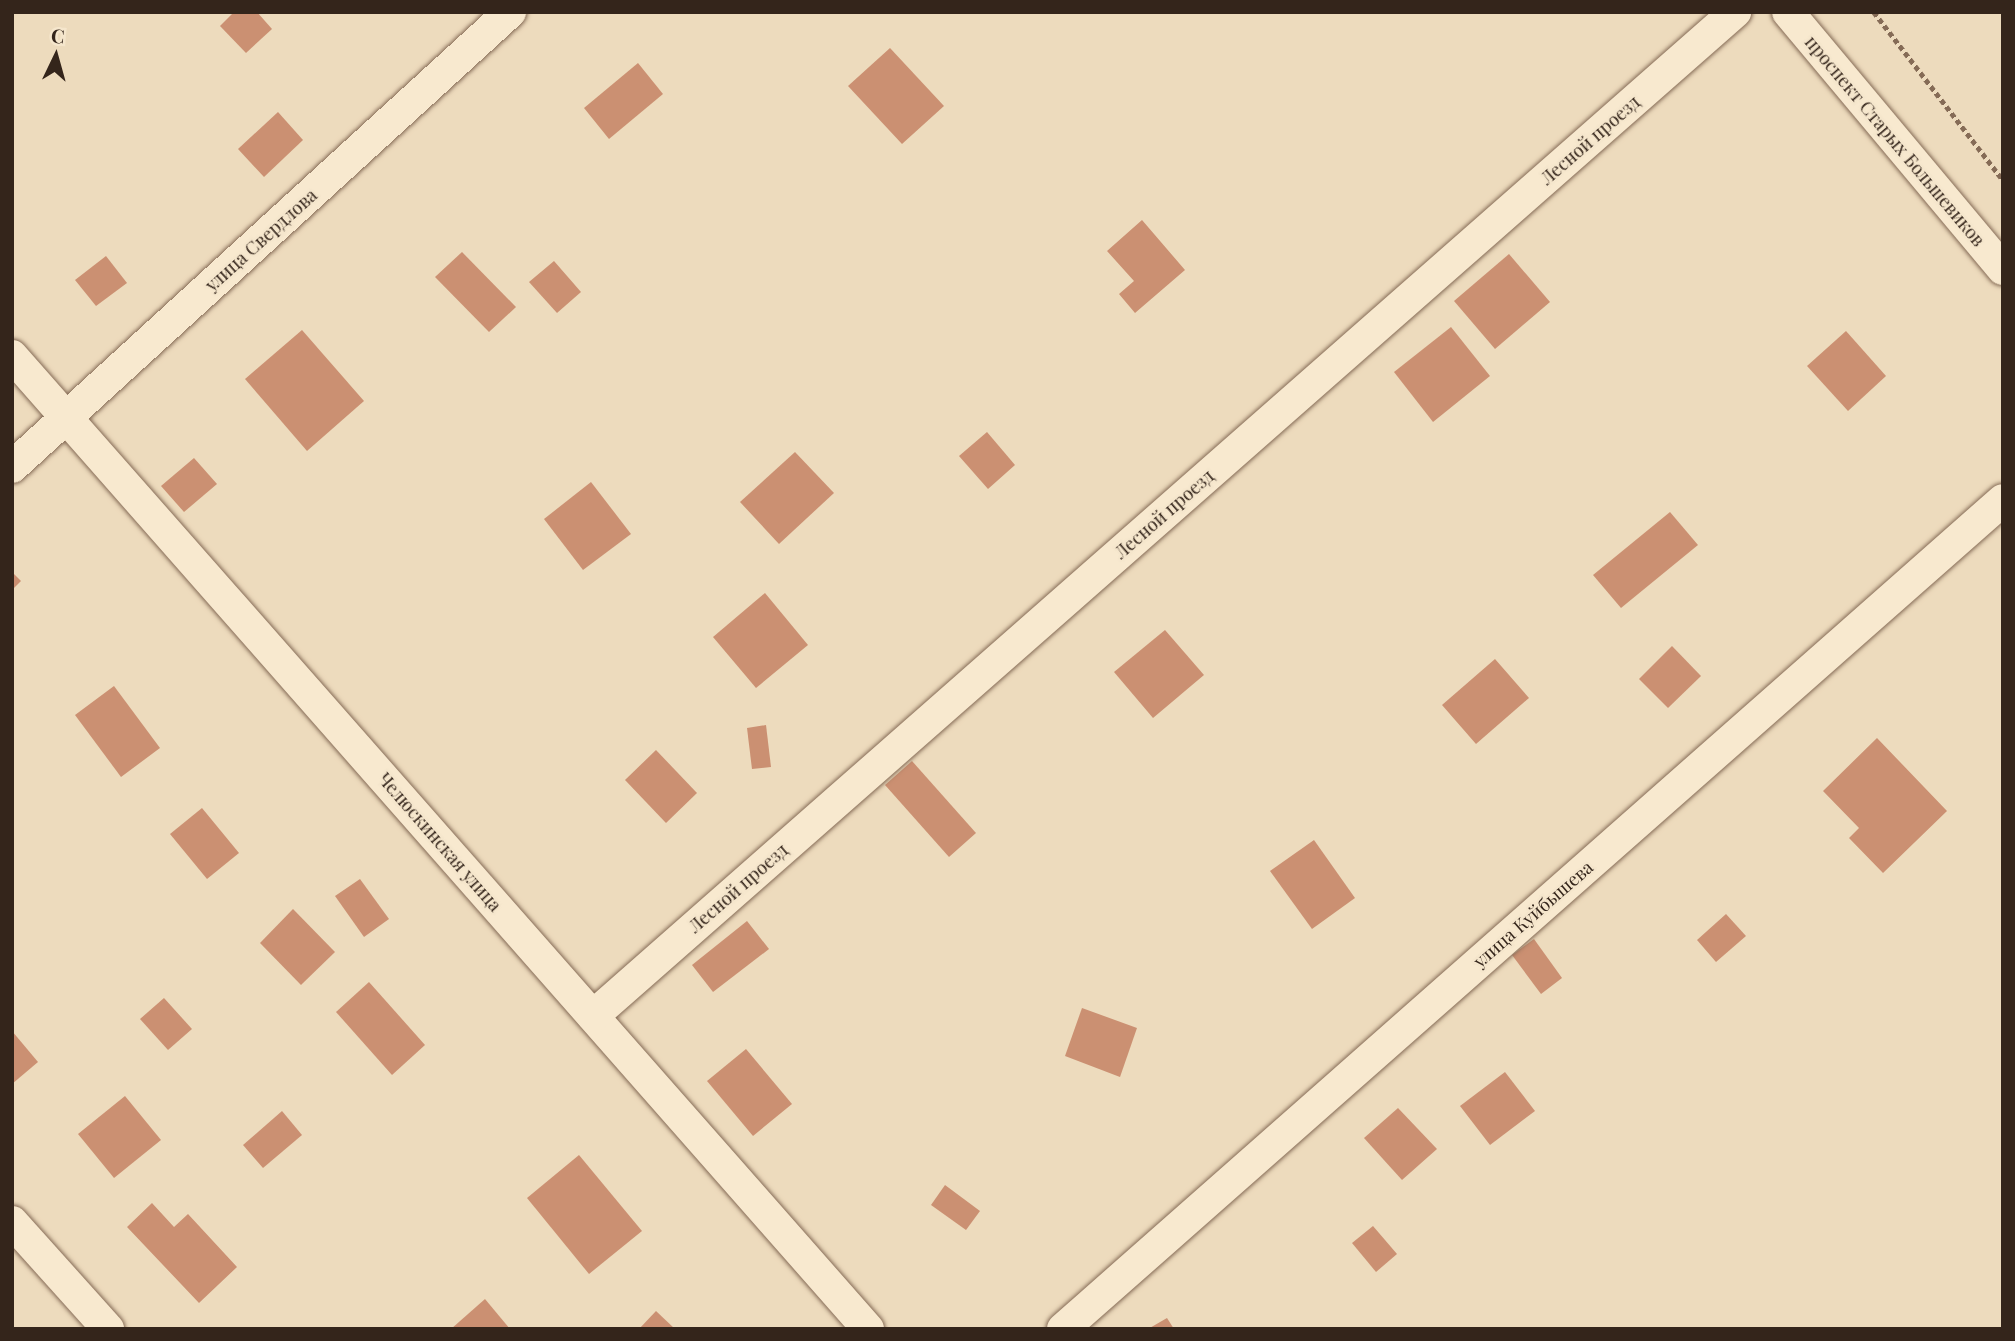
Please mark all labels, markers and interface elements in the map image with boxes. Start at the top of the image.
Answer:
north arrow [21,21,91,91]
text: С [50,22,66,49]
street label: проспект Старых Большевиков [1801,31,1989,251]
street label: Лесной проезд [1536,91,1644,189]
street label: улица Свердлова [201,184,321,296]
street label: Лесной проезд [1110,465,1218,563]
street label: Челюскинская улица [374,768,506,916]
street label: Лесной проезд [684,839,792,937]
street label: улица Куйбышева [1469,856,1597,972]

